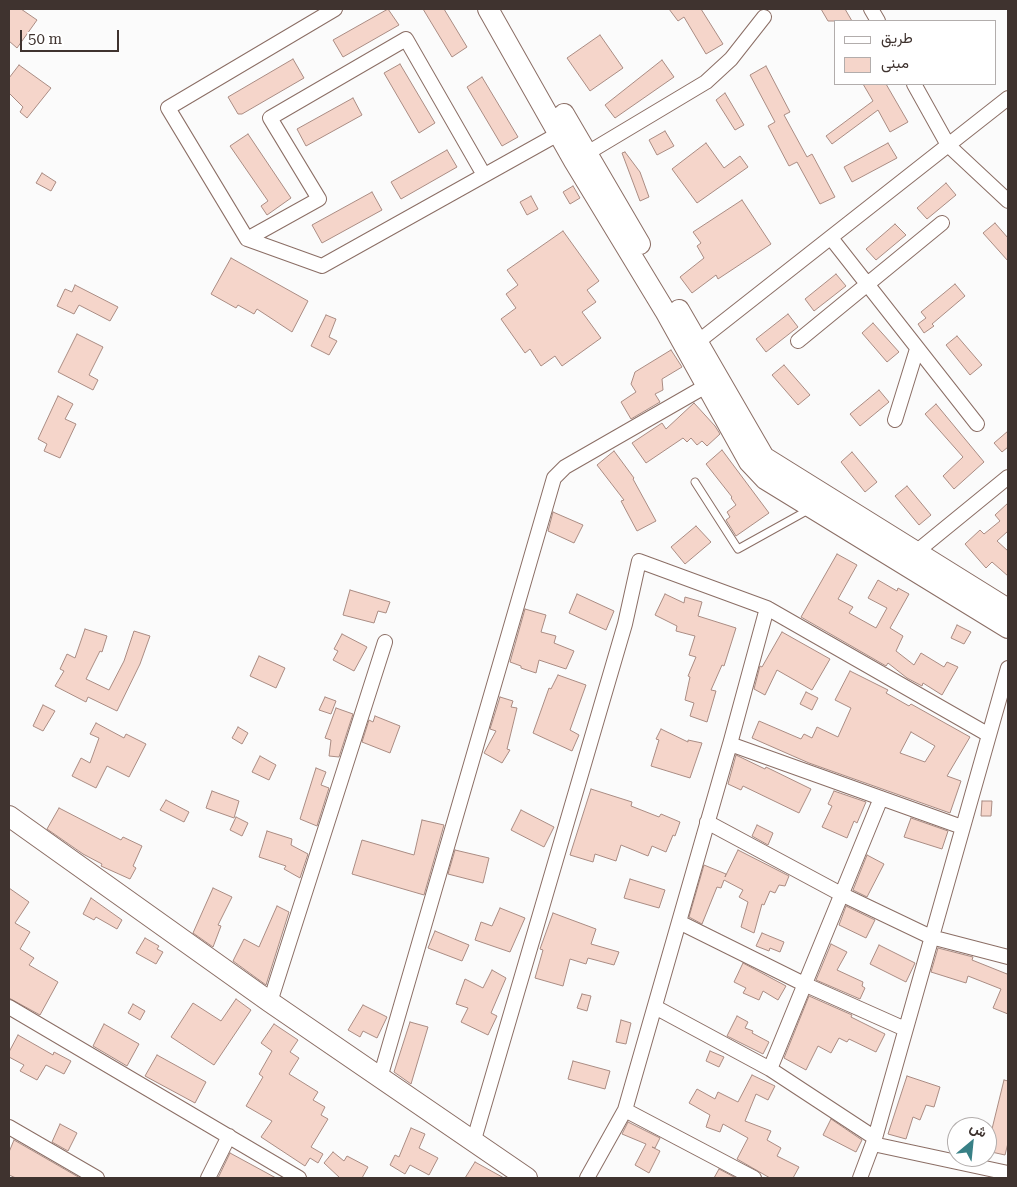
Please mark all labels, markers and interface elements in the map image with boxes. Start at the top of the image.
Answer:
scale bar [22,20,121,52]
legend [834,20,997,85]
text: طريق [881,29,913,47]
text: 50 m [28,30,62,48]
text: مبنى [881,54,909,72]
north arrow [947,1117,997,1167]
text: ش [967,1119,990,1141]

